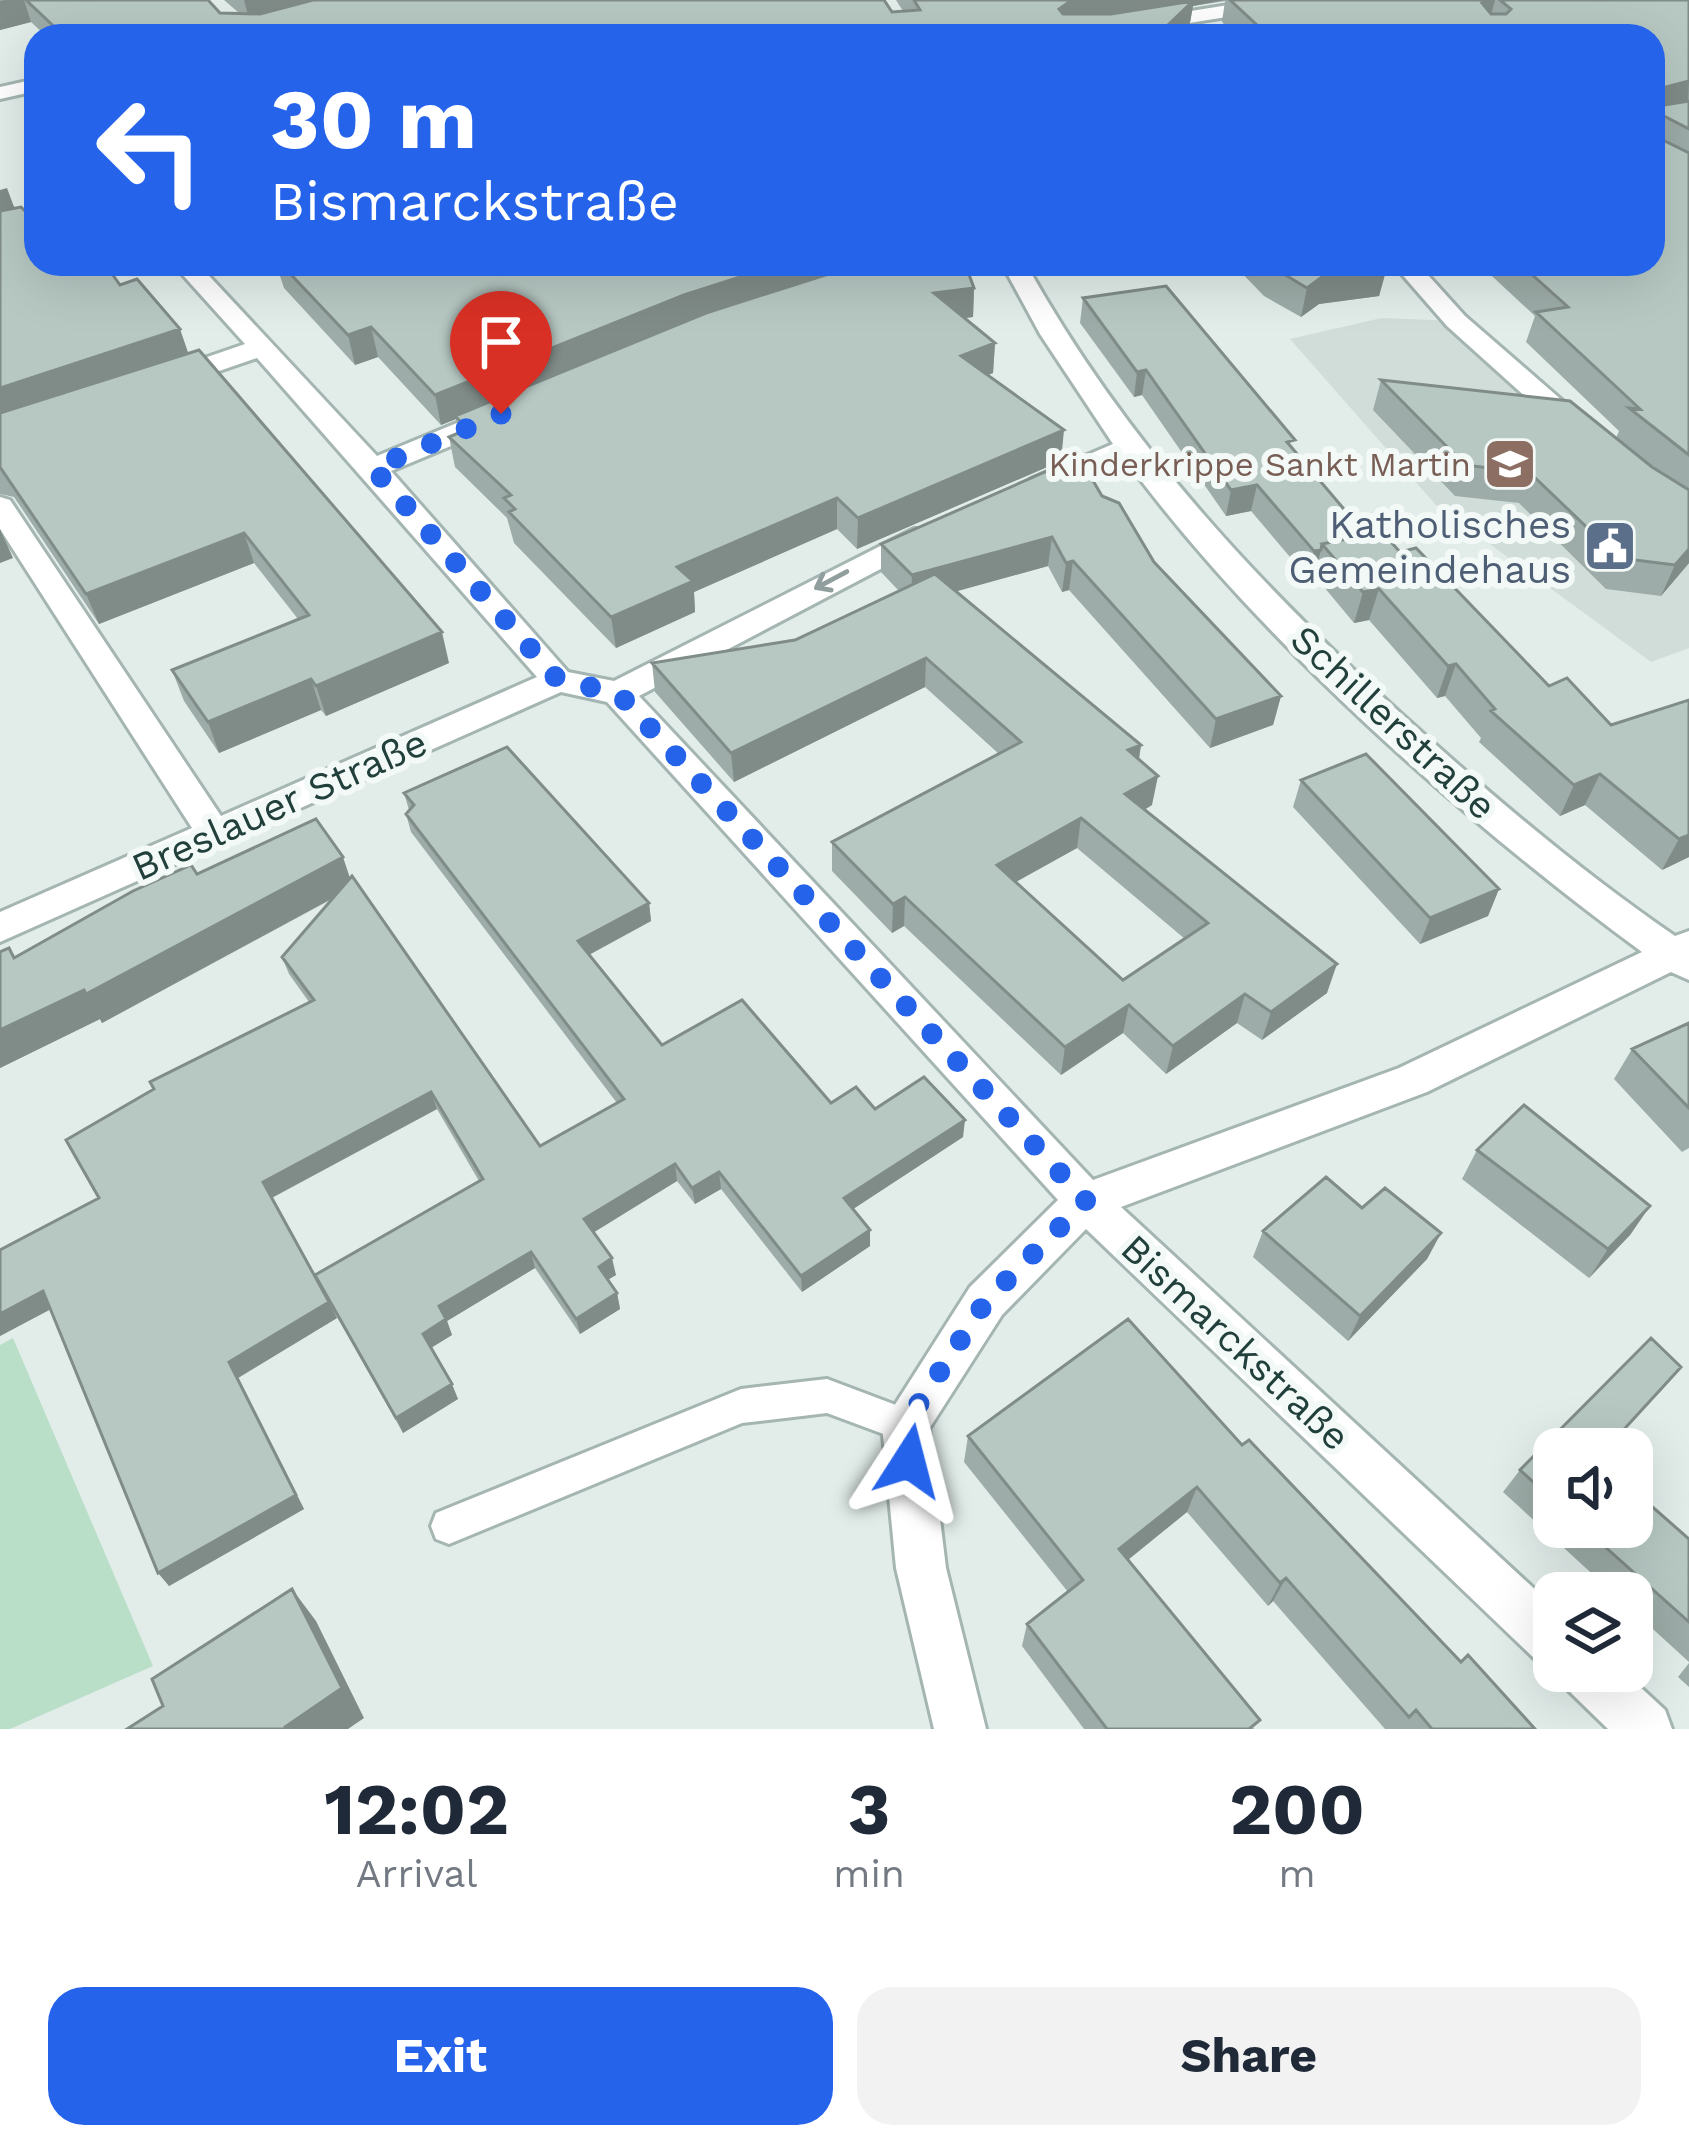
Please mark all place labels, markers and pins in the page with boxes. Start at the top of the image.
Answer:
pin [450,291,552,414]
school or university icon: Kinderkrippe Sankt Martin [1482,436,1538,492]
place label: Kinderkrippe Sankt Martin [1048,445,1471,484]
place label: Katholisches Gemeindehaus [1288,502,1571,592]
public building icon: Katholisches Gemeindehaus [1582,518,1638,574]

